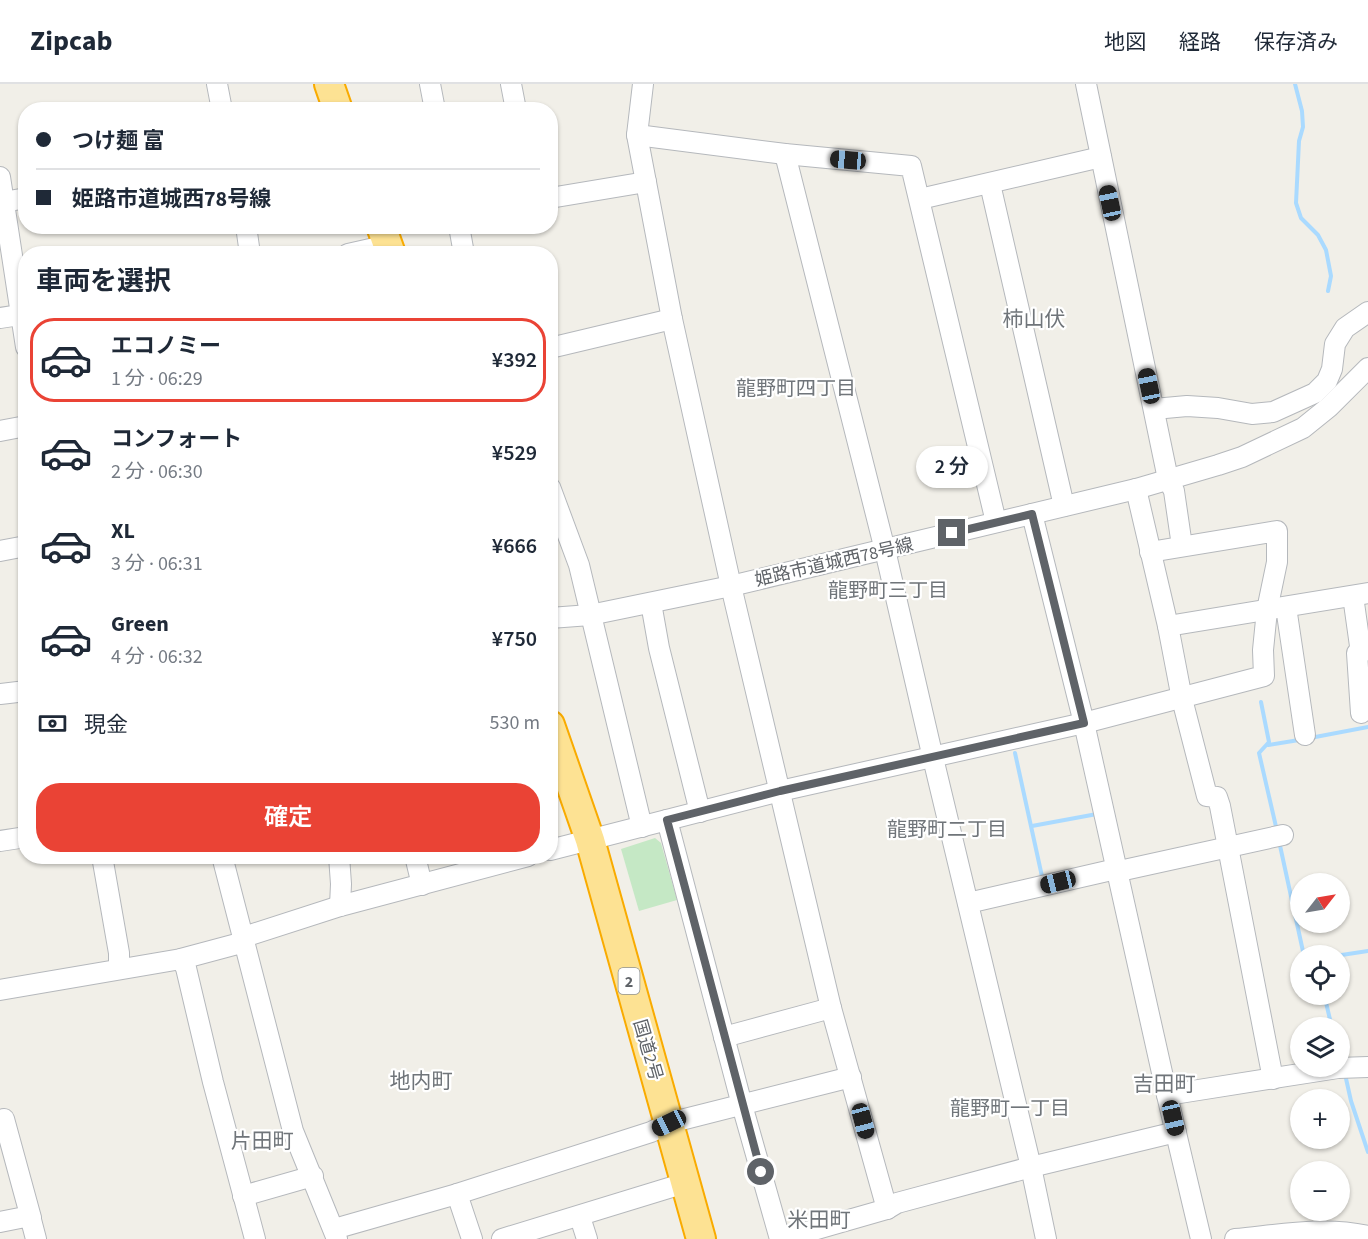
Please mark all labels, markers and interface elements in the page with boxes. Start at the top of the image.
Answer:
text: Zipcab [30,21,113,61]
text: 地図 [1104,27,1146,57]
text: 経路 [1179,27,1221,57]
text: 保存済み [1254,27,1338,57]
text: つけ麺 富 [72,125,164,157]
car [829,149,867,171]
text: 姫路市道城西78号線 [72,183,271,215]
car [1097,184,1123,222]
text: 車両を選択 [36,262,171,301]
district label: 柿山伏 [1003,304,1066,334]
text: エコノミー [111,330,221,362]
icon: car [39,333,93,387]
text: ¥392 [492,344,537,376]
text: 1 分 · 06:29 [111,365,203,393]
car [1136,367,1162,405]
district label: 龍野町四丁目 [736,375,856,403]
text: コンフォート [111,423,242,455]
icon: car [39,426,93,480]
text: ¥529 [492,437,537,469]
callout: 2 分 [916,446,988,488]
text: 2 分 [935,453,969,481]
text: 2 分 · 06:30 [111,458,203,486]
text: XL [111,515,135,547]
icon: car [39,519,93,573]
route end [938,519,965,546]
text: ¥666 [492,530,537,562]
street label: 姫路市道城西78号線 [752,532,916,593]
text: 3 分 · 06:31 [111,550,203,578]
district label: 龍野町三丁目 [828,577,948,605]
text: Green [111,608,169,640]
icon: car [39,612,93,666]
text: ¥750 [492,623,537,655]
text: 4 分 · 06:32 [111,643,203,671]
icon: cash [36,707,69,740]
text: 現金 [84,709,128,741]
text: 530 m [490,709,540,737]
button: 確定 [36,783,540,852]
district label: 龍野町二丁目 [887,816,1007,844]
car [1038,869,1078,895]
north arrow [1290,873,1350,933]
map controls [1290,873,1350,1221]
button: locate [1290,945,1350,1005]
road number: 2 [618,968,640,994]
street label: 国道2号 [627,1016,668,1084]
button: layers [1290,1017,1350,1077]
district label: 地内町 [390,1066,453,1096]
district label: 吉田町 [1133,1069,1196,1099]
button: + [1290,1089,1350,1149]
district label: 龍野町一丁目 [950,1095,1070,1123]
car [1160,1098,1186,1138]
car [850,1101,876,1141]
car [649,1107,689,1139]
district label: 片田町 [231,1126,294,1156]
route start [747,1158,774,1185]
button: − [1290,1161,1350,1221]
district label: 米田町 [788,1205,851,1235]

